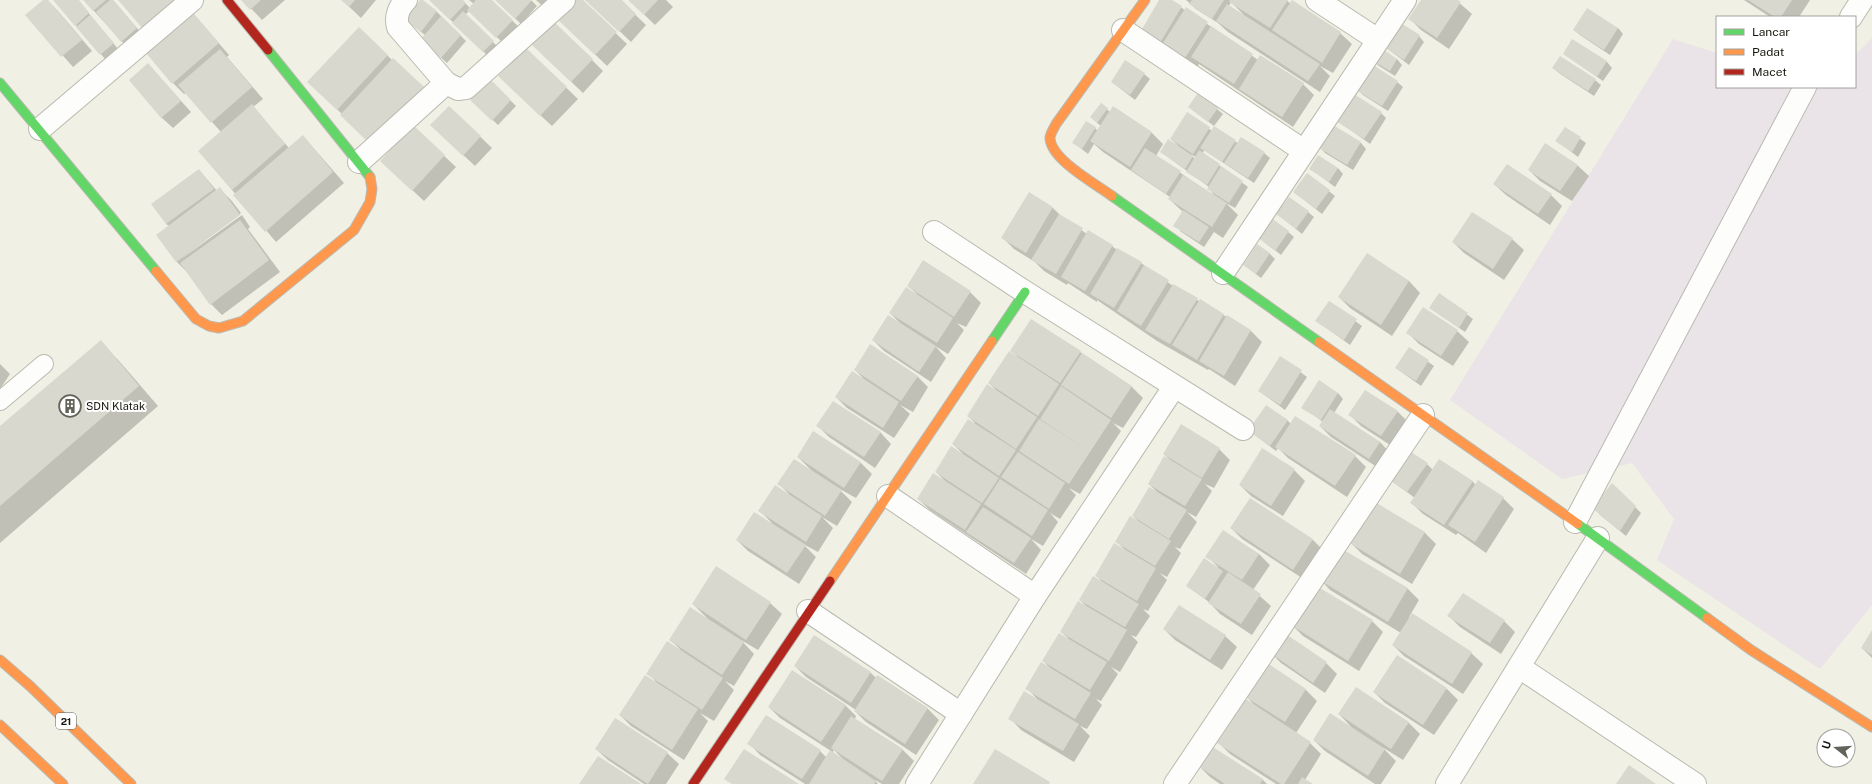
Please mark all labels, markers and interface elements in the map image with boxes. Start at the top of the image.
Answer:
legend [1716,16,1856,88]
text: Lancar [1752,25,1790,39]
text: Padat [1752,45,1785,59]
text: Macet [1752,65,1787,79]
building icon: SDN Klatak [57,393,83,419]
place label: SDN Klatak [86,400,145,412]
road number: 21 [56,713,76,729]
north arrow [1816,728,1856,768]
text: U [1820,739,1833,751]

